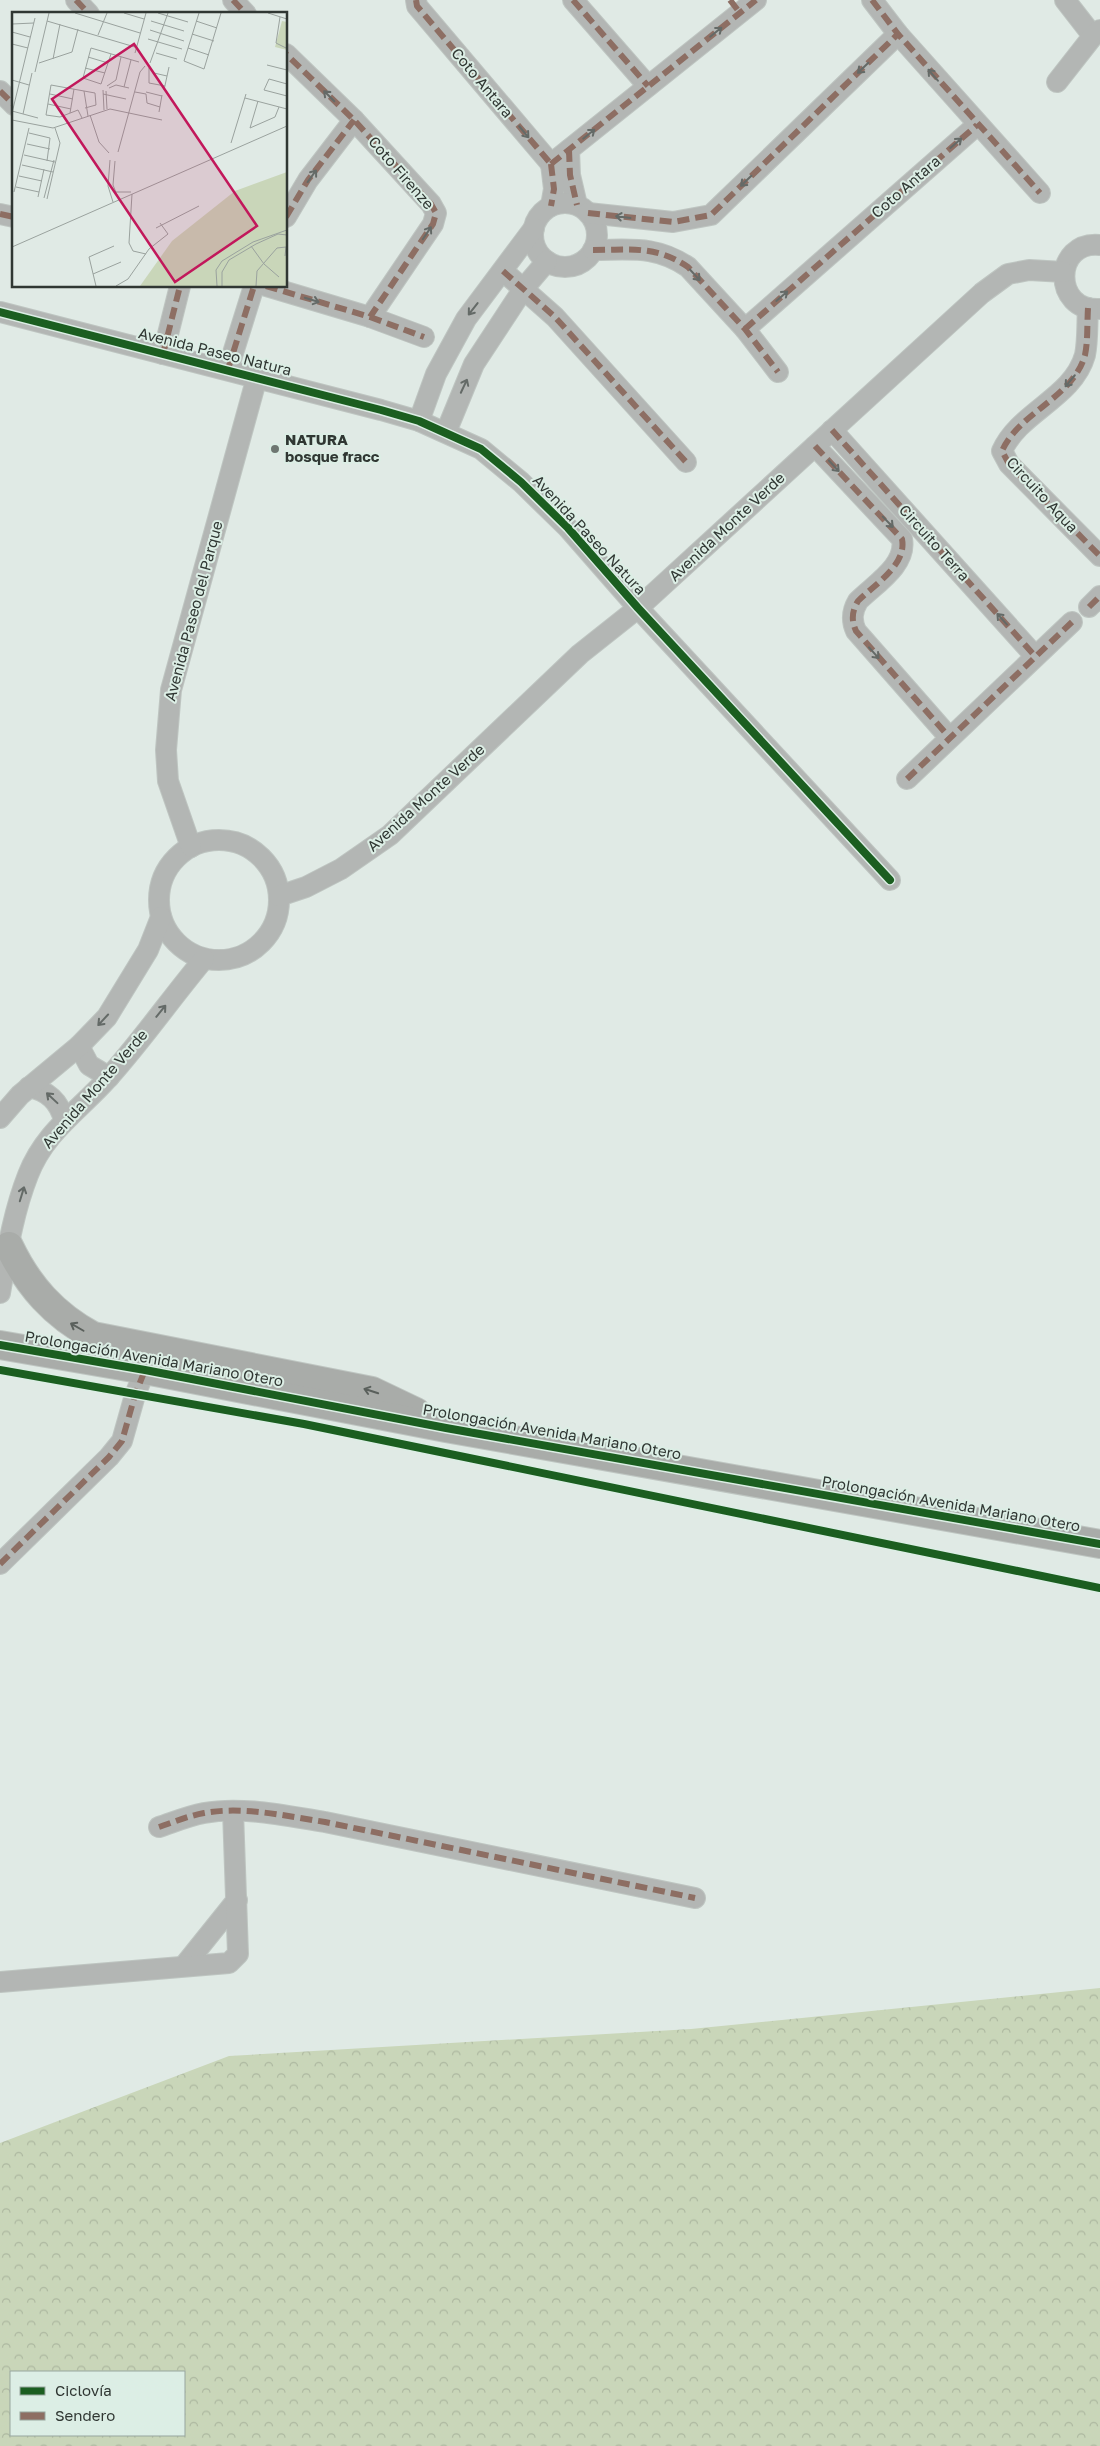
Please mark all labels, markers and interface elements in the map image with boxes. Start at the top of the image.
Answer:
inset map [12,12,288,288]
one-way arrow [709,26,722,37]
street label: Coto Antara [448,44,517,121]
one-way arrow [856,62,869,74]
one-way arrow [928,69,939,82]
one-way arrow [324,91,336,103]
one-way arrow [518,125,529,138]
one-way arrow [583,128,596,139]
street label: Coto Firenze [365,132,439,213]
one-way arrow [950,137,963,149]
street label: Coto Antara [867,151,944,221]
one-way arrow [307,169,317,183]
one-way arrow [740,175,752,188]
one-way arrow [616,212,632,222]
one-way arrow [423,226,433,240]
one-way arrow [689,269,701,282]
one-way arrow [775,291,788,302]
one-way arrow [304,296,320,306]
one-way arrow [468,303,479,316]
street label: Avenida Paseo Natura [137,323,294,379]
one-way arrow [1064,375,1075,388]
one-way arrow [459,379,469,394]
place label: NATURA bosque fracc [285,430,380,465]
marker: NATURA bosque fracc [269,443,281,455]
street label: Circuito Aqua [1003,453,1082,536]
one-way arrow [828,460,840,473]
street label: Avenida Monte Verde [665,468,788,585]
street label: Avenida Paseo Natura [530,471,650,598]
street label: Circuito Terra [896,500,974,584]
one-way arrow [882,516,894,528]
street label: Avenida Paseo del Parque [160,519,226,703]
one-way arrow [996,613,1008,626]
one-way arrow [868,646,879,659]
street label: Avenida Monte Verde [363,740,488,855]
one-way arrow [156,1004,167,1017]
one-way arrow [97,1013,109,1026]
street label: Avenida Monte Verde [38,1025,151,1151]
one-way arrow [45,1092,58,1104]
one-way arrow [18,1187,27,1202]
one-way arrow [70,1321,84,1331]
street label: Prolongación Avenida Mariano Otero [24,1326,285,1390]
one-way arrow [363,1386,379,1396]
street label: Prolongación Avenida Mariano Otero [422,1399,683,1463]
street label: Prolongación Avenida Mariano Otero [821,1471,1082,1535]
legend [10,2371,185,2436]
text: Ciclovía [55,2381,112,2399]
text: Sendero [55,2406,115,2424]

